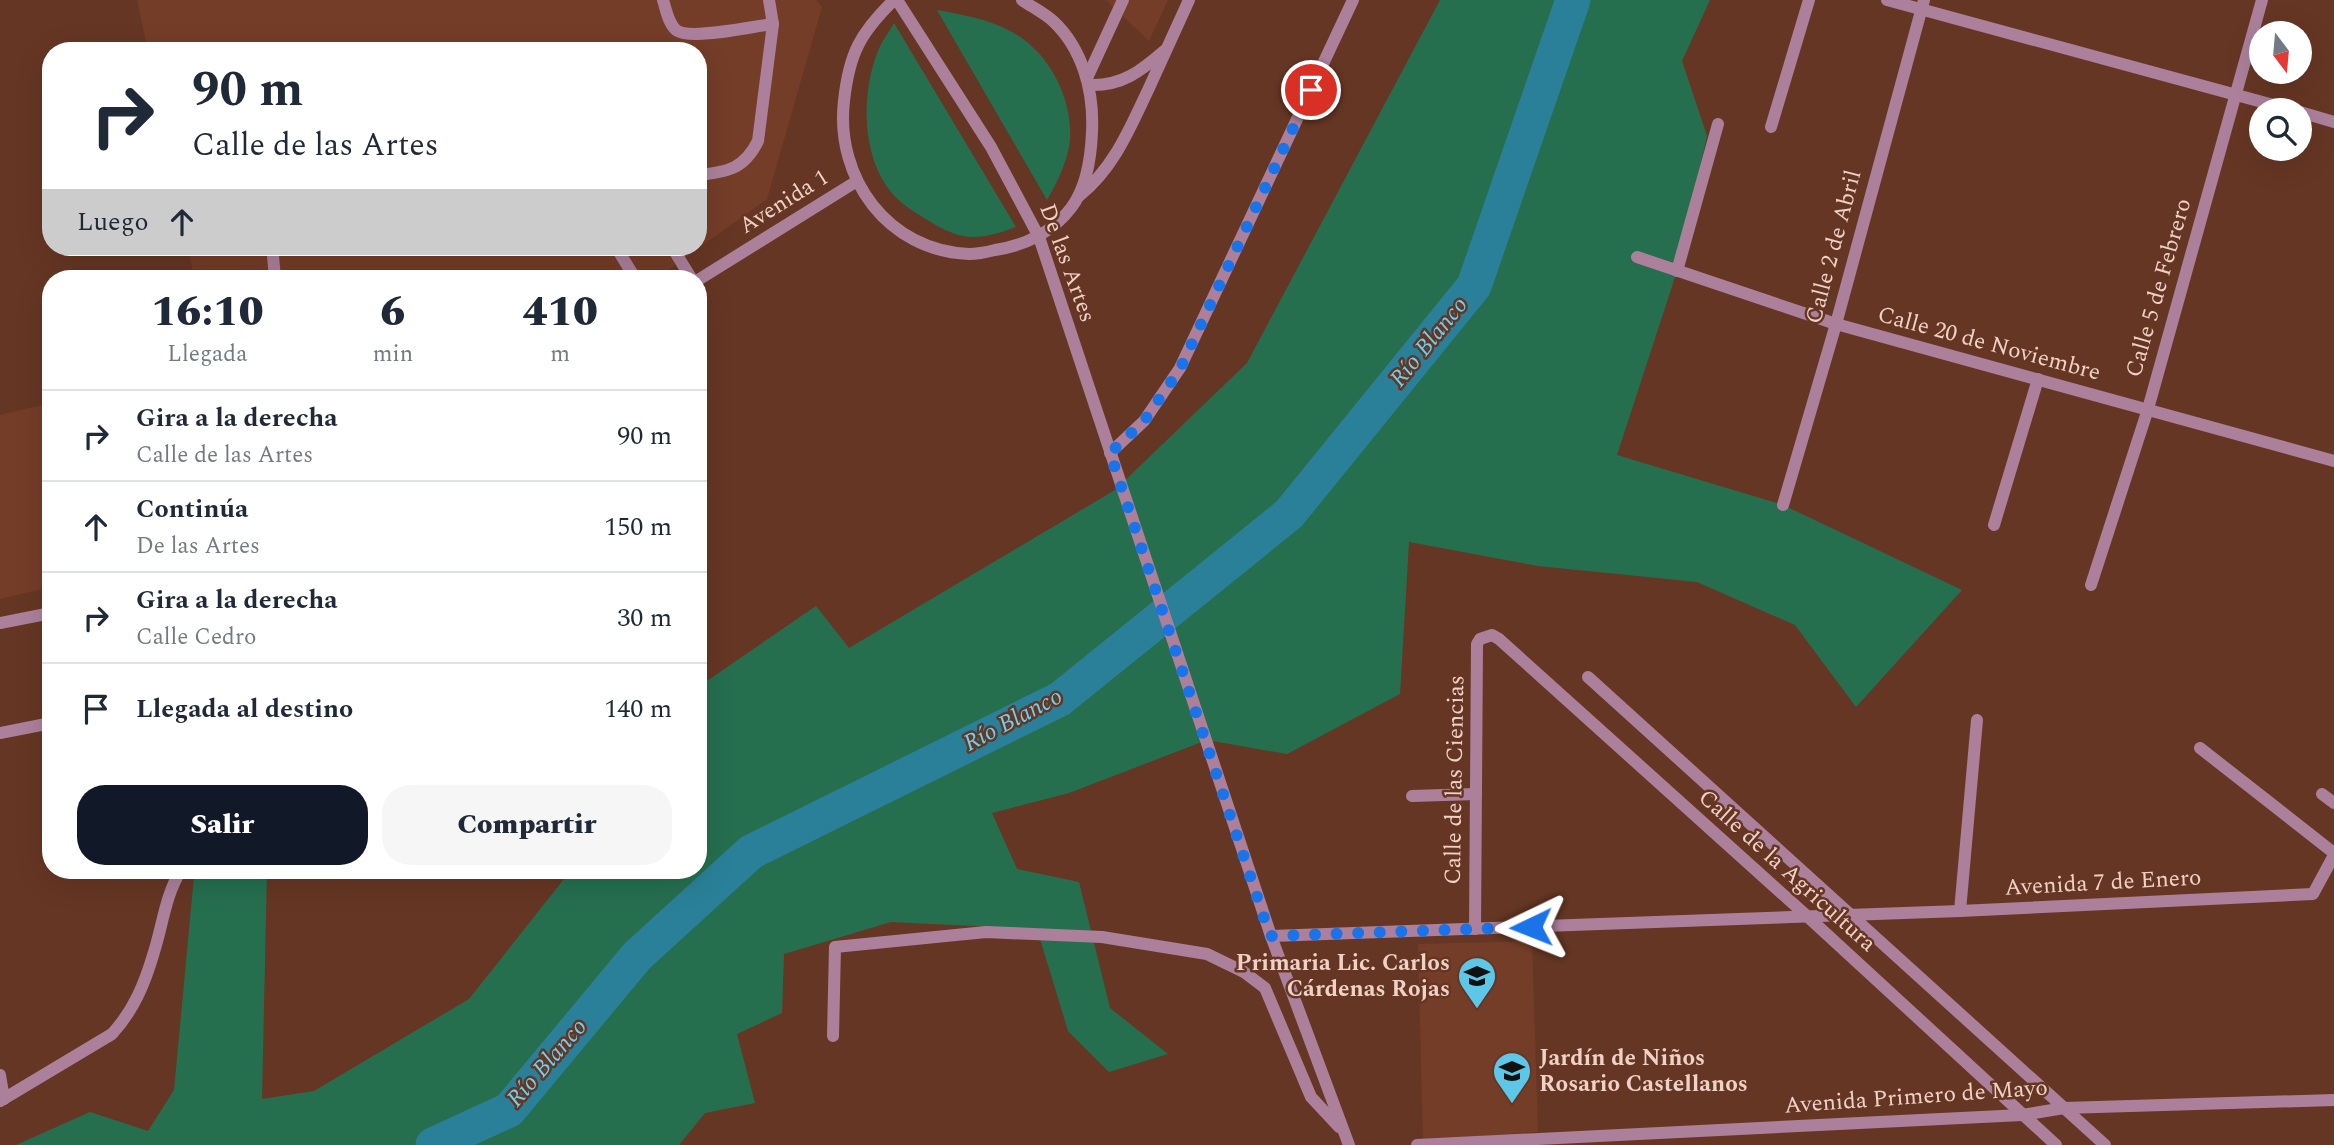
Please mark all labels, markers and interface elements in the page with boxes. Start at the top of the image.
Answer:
north arrow [2249,21,2312,84]
map controls [2249,21,2312,161]
text: 90 m [192,53,303,128]
pin [1281,60,1341,120]
icon: right [77,70,168,161]
icon: arrive [1292,71,1330,109]
button: search [2249,98,2312,161]
text: Calle de las Artes [192,121,439,170]
street label: Avenida 1 [732,161,836,243]
street label: Calle 2 de Abril [1797,166,1871,328]
street label: Calle 5 de Febrero [2117,195,2201,381]
street label: De las Artes [1029,199,1105,327]
text: Luego [77,202,149,242]
icon: ahead [163,203,201,241]
text: 16:10 [151,281,264,344]
text: 6 [380,281,406,344]
text: 410 [522,281,598,344]
water label: Río Blanco [1381,289,1477,395]
street label: Calle 20 de Noviembre [1874,297,2104,391]
text: Llegada [167,337,247,372]
text: min [373,337,413,372]
text: m [550,337,570,372]
text: Gira a la derecha [136,398,338,438]
text: 90 m [617,416,672,456]
icon: right [77,417,115,455]
text: Calle de las Artes [136,438,313,473]
text: Continúa [136,489,248,529]
text: 150 m [604,507,672,547]
icon: ahead [77,508,115,546]
text: De las Artes [136,529,260,564]
text: Gira a la derecha [136,580,338,620]
text: 30 m [617,598,672,638]
icon: right [77,599,115,637]
text: Calle Cedro [136,620,256,655]
street label: Calle de las Ciencias [1436,675,1474,885]
water label: Río Blanco [957,679,1069,761]
text: Llegada al destino [136,689,353,729]
text: 140 m [604,689,672,729]
icon: arrive [77,690,115,728]
street label: Calle de la Agricultura [1690,781,1884,961]
button: Salir [77,785,368,865]
button: Compartir [382,785,672,865]
street label: Avenida 7 de Enero [2004,860,2202,906]
position arrow [1494,890,1568,964]
place label: Primaria Lic. Carlos Cárdenas Rojas [1236,946,1450,1007]
school or university icon: Primaria Lic. Carlos Cárdenas Rojas [1456,955,1498,1010]
water label: Río Blanco [498,1010,596,1116]
place label: Jardín de Niños Rosario Castellanos [1539,1041,1748,1102]
school or university icon: Jardín de Niños Rosario Castellanos [1491,1050,1533,1105]
street label: Avenida Primero de Mayo [1783,1070,2049,1124]

